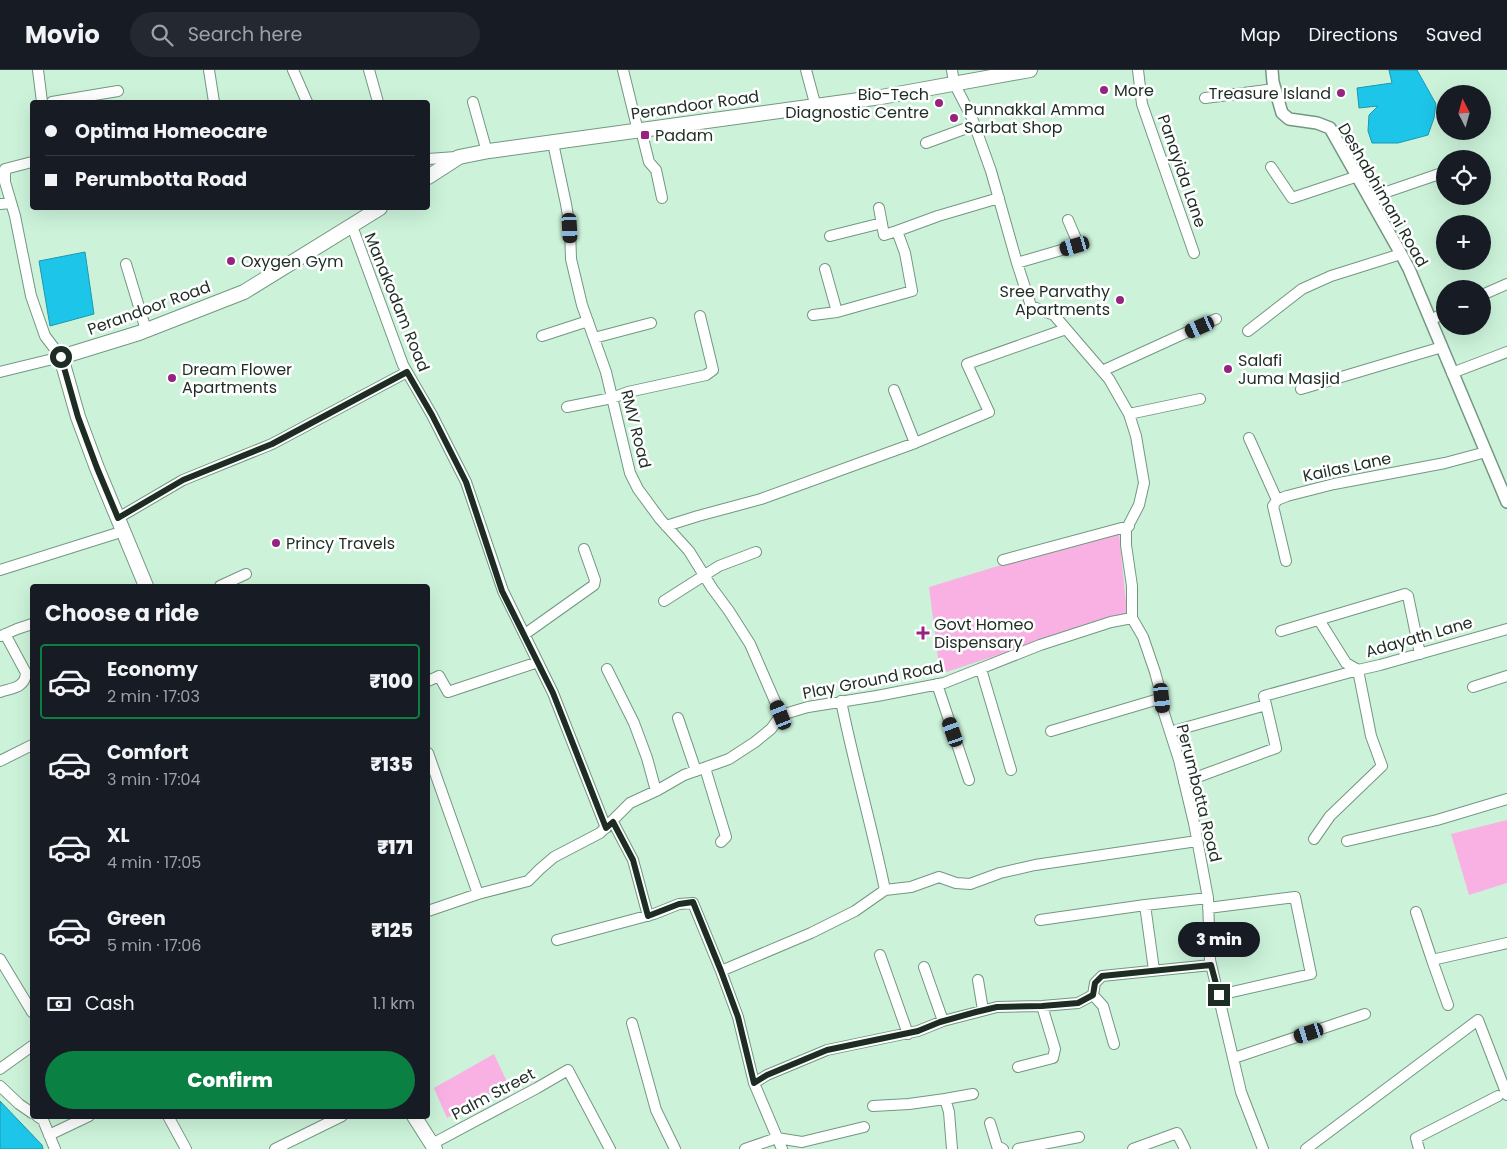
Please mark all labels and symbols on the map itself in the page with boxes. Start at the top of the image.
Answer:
place label: More [1114,79,1154,102]
place label: Treasure Island [1209,82,1331,105]
place label: Bio-Tech Diagnostic Centre [785,83,929,124]
marker: More [1098,84,1110,96]
street label: Perandoor Road [629,85,761,125]
north arrow [1436,85,1491,140]
marker: Treasure Island [1335,87,1347,99]
marker: Bio-Tech Diagnostic Centre [933,97,945,109]
place label: Punnakkal Amma Sarbat Shop [964,98,1105,139]
marker: Punnakkal Amma Sarbat Shop [948,112,960,124]
street label: Panayida Lane [1152,112,1212,231]
street label: Deshabhimani Road [1332,119,1434,271]
place label: Padam [655,124,713,147]
marker: Padam [639,129,651,141]
car [561,213,578,243]
street label: Manakodam Road [359,229,435,375]
car [1058,235,1091,257]
place label: Oxygen Gym [241,250,343,273]
marker: Oxygen Gym [225,255,237,267]
street label: Perandoor Road [84,275,214,341]
place label: Sree Parvathy Apartments [1000,280,1110,321]
marker: Sree Parvathy Apartments [1114,294,1126,306]
car [1183,314,1216,340]
route start [50,346,72,368]
place label: Salafi Juma Masjid [1238,349,1340,390]
place label: Dream Flower Apartments [182,358,292,399]
marker: Salafi Juma Masjid [1222,363,1234,375]
marker: Dream Flower Apartments [166,372,178,384]
street label: RMV Road [615,387,657,471]
street label: Kailas Lane [1301,446,1393,488]
place label: Princy Travels [286,532,395,555]
marker: Princy Travels [270,537,282,549]
street label: Adayath Lane [1363,611,1475,663]
place label: Govt Homeo Dispensary [934,613,1034,654]
marker: Govt Homeo Dispensary [916,626,930,640]
street label: Play Ground Road [801,655,945,705]
car [1152,682,1171,714]
car [768,698,793,732]
car [941,715,964,749]
street label: Perumbotta Road [1171,722,1227,864]
callout: 3 min [1178,922,1260,958]
route end [1208,984,1230,1006]
car [1292,1021,1325,1045]
street label: Palm Street [447,1062,539,1126]

